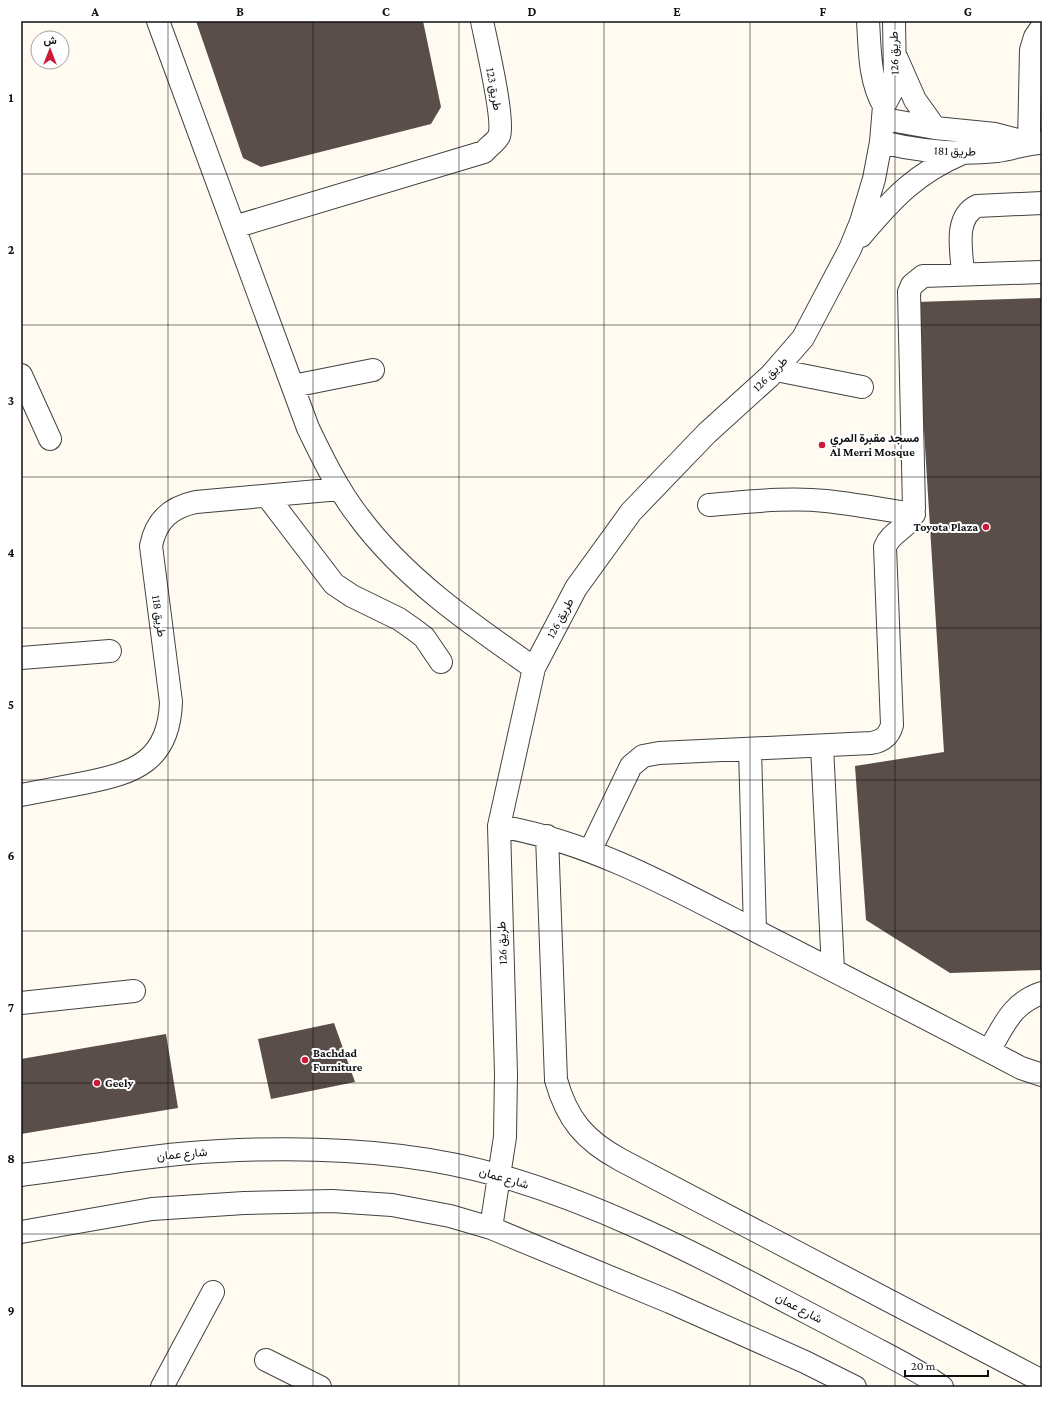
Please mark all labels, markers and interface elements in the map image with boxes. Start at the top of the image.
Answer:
text: A [90,4,99,19]
text: B [236,4,244,19]
text: C [382,4,390,19]
text: D [528,4,537,19]
text: E [673,4,681,19]
text: F [820,4,827,19]
text: G [964,4,972,19]
north arrow [30,30,70,70]
street label: طريق 126 [887,31,902,75]
text: ش [43,34,57,47]
street label: طريق 123 [482,67,505,112]
text: 1 [9,90,14,105]
street label: طريق 181 [934,143,976,160]
text: 2 [8,242,15,257]
street label: طريق 126 [750,354,791,395]
text: 3 [8,393,14,408]
place label: مسجد مقبرة المري Al Merri Mosque [829,431,920,459]
marker: مسجد مقبرة المري Al Merri Mosque [817,440,827,450]
place label: Toyota Plaza [913,520,978,534]
marker: Toyota Plaza [981,522,991,532]
text: 4 [7,545,15,560]
street label: طريق 118 [148,594,169,638]
street label: طريق 126 [543,595,578,641]
text: 5 [8,697,14,712]
text: 6 [7,848,15,863]
street label: طريق 126 [494,921,511,965]
text: 7 [8,1000,14,1015]
place label: Bachdad Furniture [313,1046,363,1074]
marker: Bachdad Furniture [300,1055,310,1065]
place label: Geely [105,1076,133,1090]
marker: Geely [92,1078,102,1088]
street label: شارع عمان [156,1145,208,1165]
text: 8 [7,1151,15,1166]
street label: شارع عمان [477,1164,530,1194]
street label: شارع عمان [772,1290,825,1328]
text: 9 [7,1303,15,1318]
scale bar [905,1352,988,1378]
text: 20 m [911,1359,936,1373]

